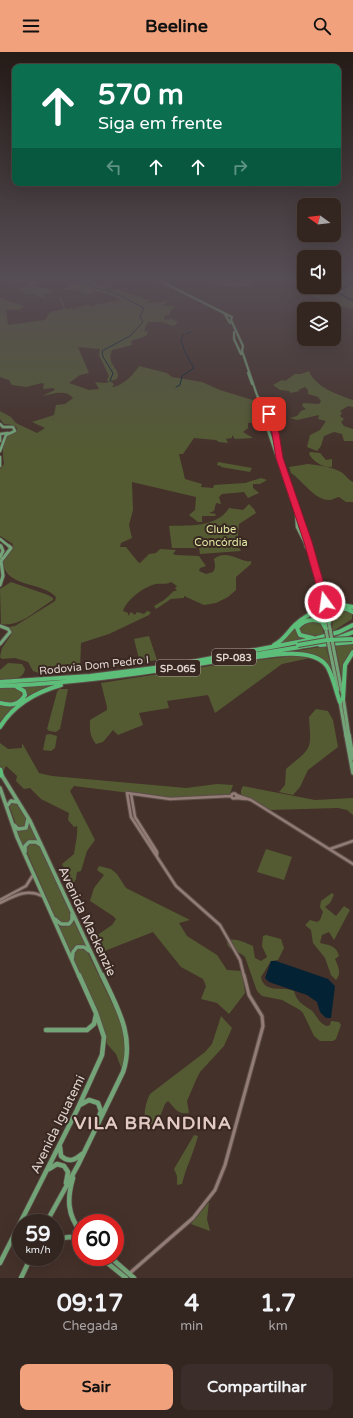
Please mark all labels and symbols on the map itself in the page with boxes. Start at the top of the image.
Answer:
north arrow [297,198,341,242]
pin [252,397,286,431]
park label: Clube Concórdia [194,523,248,549]
position arrow [304,581,346,623]
road number: SP-083 [212,649,256,665]
street label: Rodovia Dom Pedro I [38,653,150,678]
road number: SP-065 [156,660,200,676]
street label: Avenida Mackenzie [55,864,120,979]
street label: Avenida Iguatemi [27,1073,89,1176]
district label: VILA BRANDINA [74,1112,232,1134]
speed limit sign: 60 [72,1214,124,1266]

